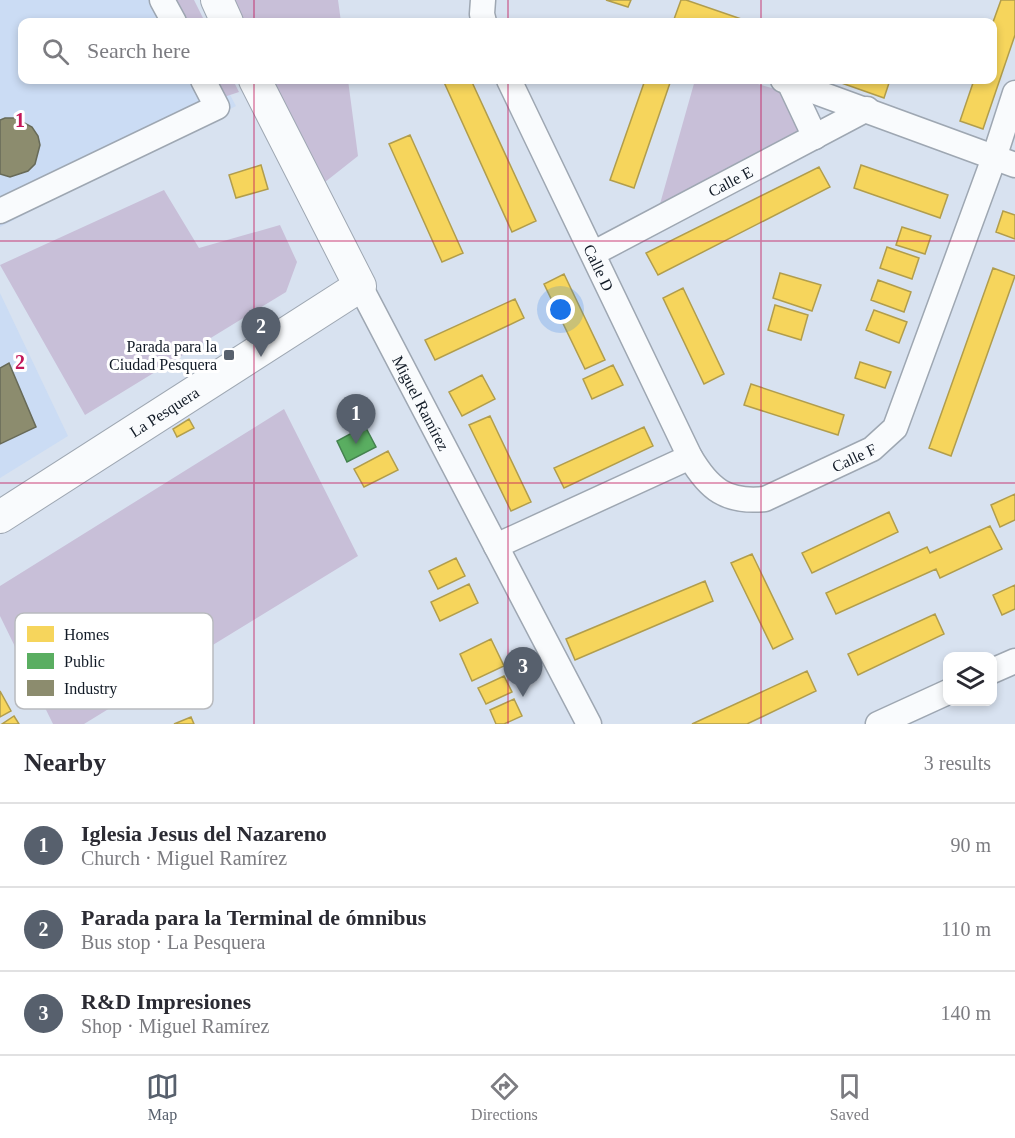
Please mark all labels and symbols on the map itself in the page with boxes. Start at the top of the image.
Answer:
text: 1 [15,109,25,131]
street label: Calle E [705,163,755,200]
street label: Calle D [580,242,617,294]
your location [546,295,575,324]
pin: 2 [242,308,280,357]
place label: Parada para la Ciudad Pesquera [109,338,217,374]
marker: Parada para la Ciudad Pesquera [222,348,236,362]
text: 2 [15,351,25,373]
street label: Miguel Ramírez [389,353,452,453]
street label: La Pesquera [127,384,202,441]
pin: 1 [336,394,376,444]
street label: Calle F [829,440,879,475]
legend [15,613,213,709]
text: Homes [64,626,109,643]
pin: 3 [504,648,542,697]
text: Public [64,653,105,670]
text: Industry [64,680,117,698]

